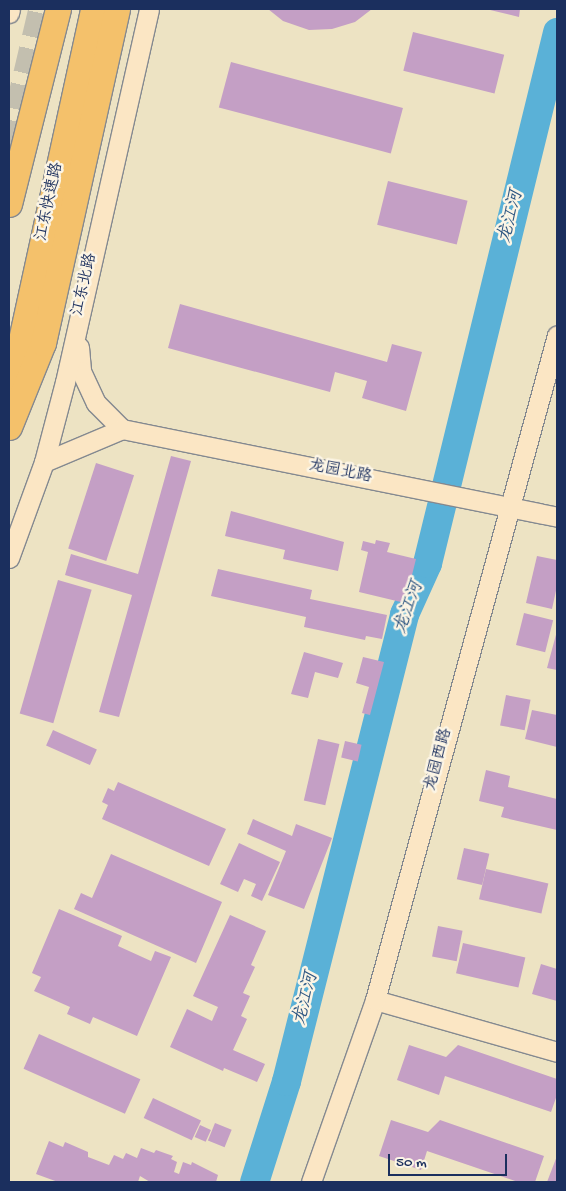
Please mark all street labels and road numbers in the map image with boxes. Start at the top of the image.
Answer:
street label: 江东快速路 [33,161,69,243]
street label: 江东北路 [69,252,103,318]
street label: 龙园北路 [307,457,373,489]
street label: 龙园西路 [422,727,458,793]

